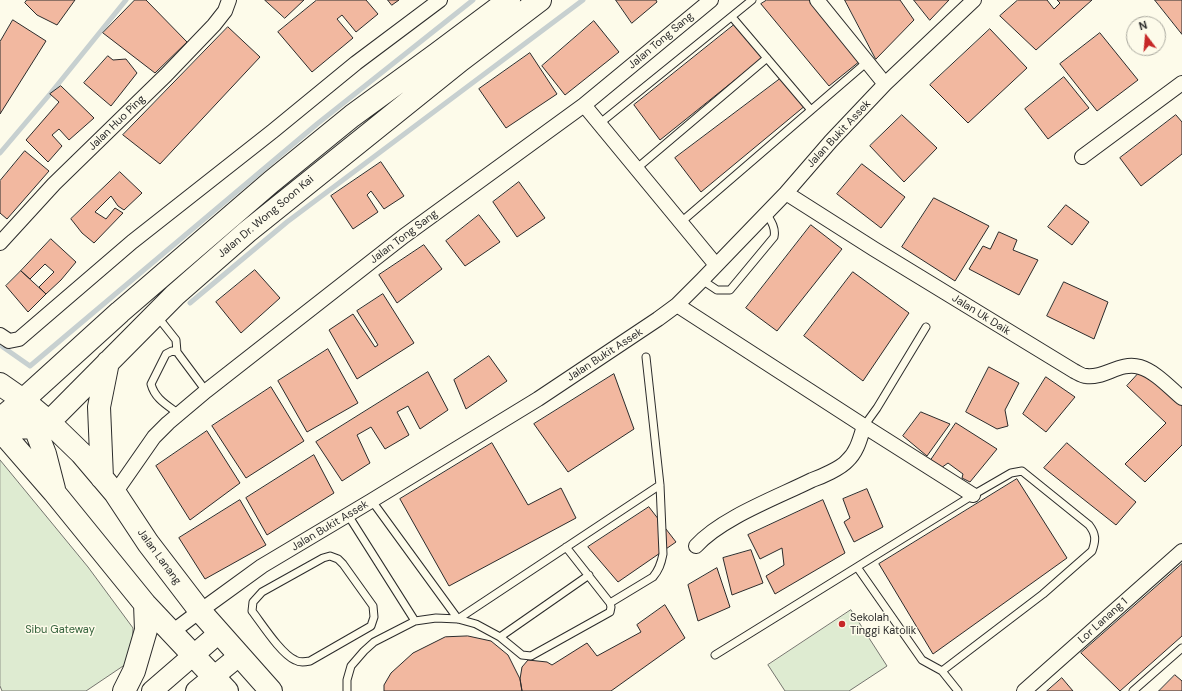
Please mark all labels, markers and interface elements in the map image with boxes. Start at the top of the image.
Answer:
street label: Jalan Tong Sang [626,10,696,72]
north arrow [1126,16,1166,56]
text: N [1137,18,1149,33]
street label: Jalan Huo Ping [86,93,148,153]
street label: Jalan Bukit Assek [804,97,874,171]
street label: Jalan Dr. Wong Soon Kai [215,173,317,261]
street label: Jalan Tong Sang [368,207,440,267]
street label: Jalan Uk Daik [949,292,1013,338]
street label: Jalan Bukit Assek [565,326,645,384]
street label: Jalan Bukit Assek [289,498,371,554]
street label: Jalan Lanang [134,527,184,587]
street label: Lor Lanang 1 [1076,595,1130,647]
place label: Sekolah Tinggi Katolik [850,611,916,637]
marker: Sekolah Tinggi Katolik [837,619,847,629]
park label: Sibu Gateway [25,623,95,637]

